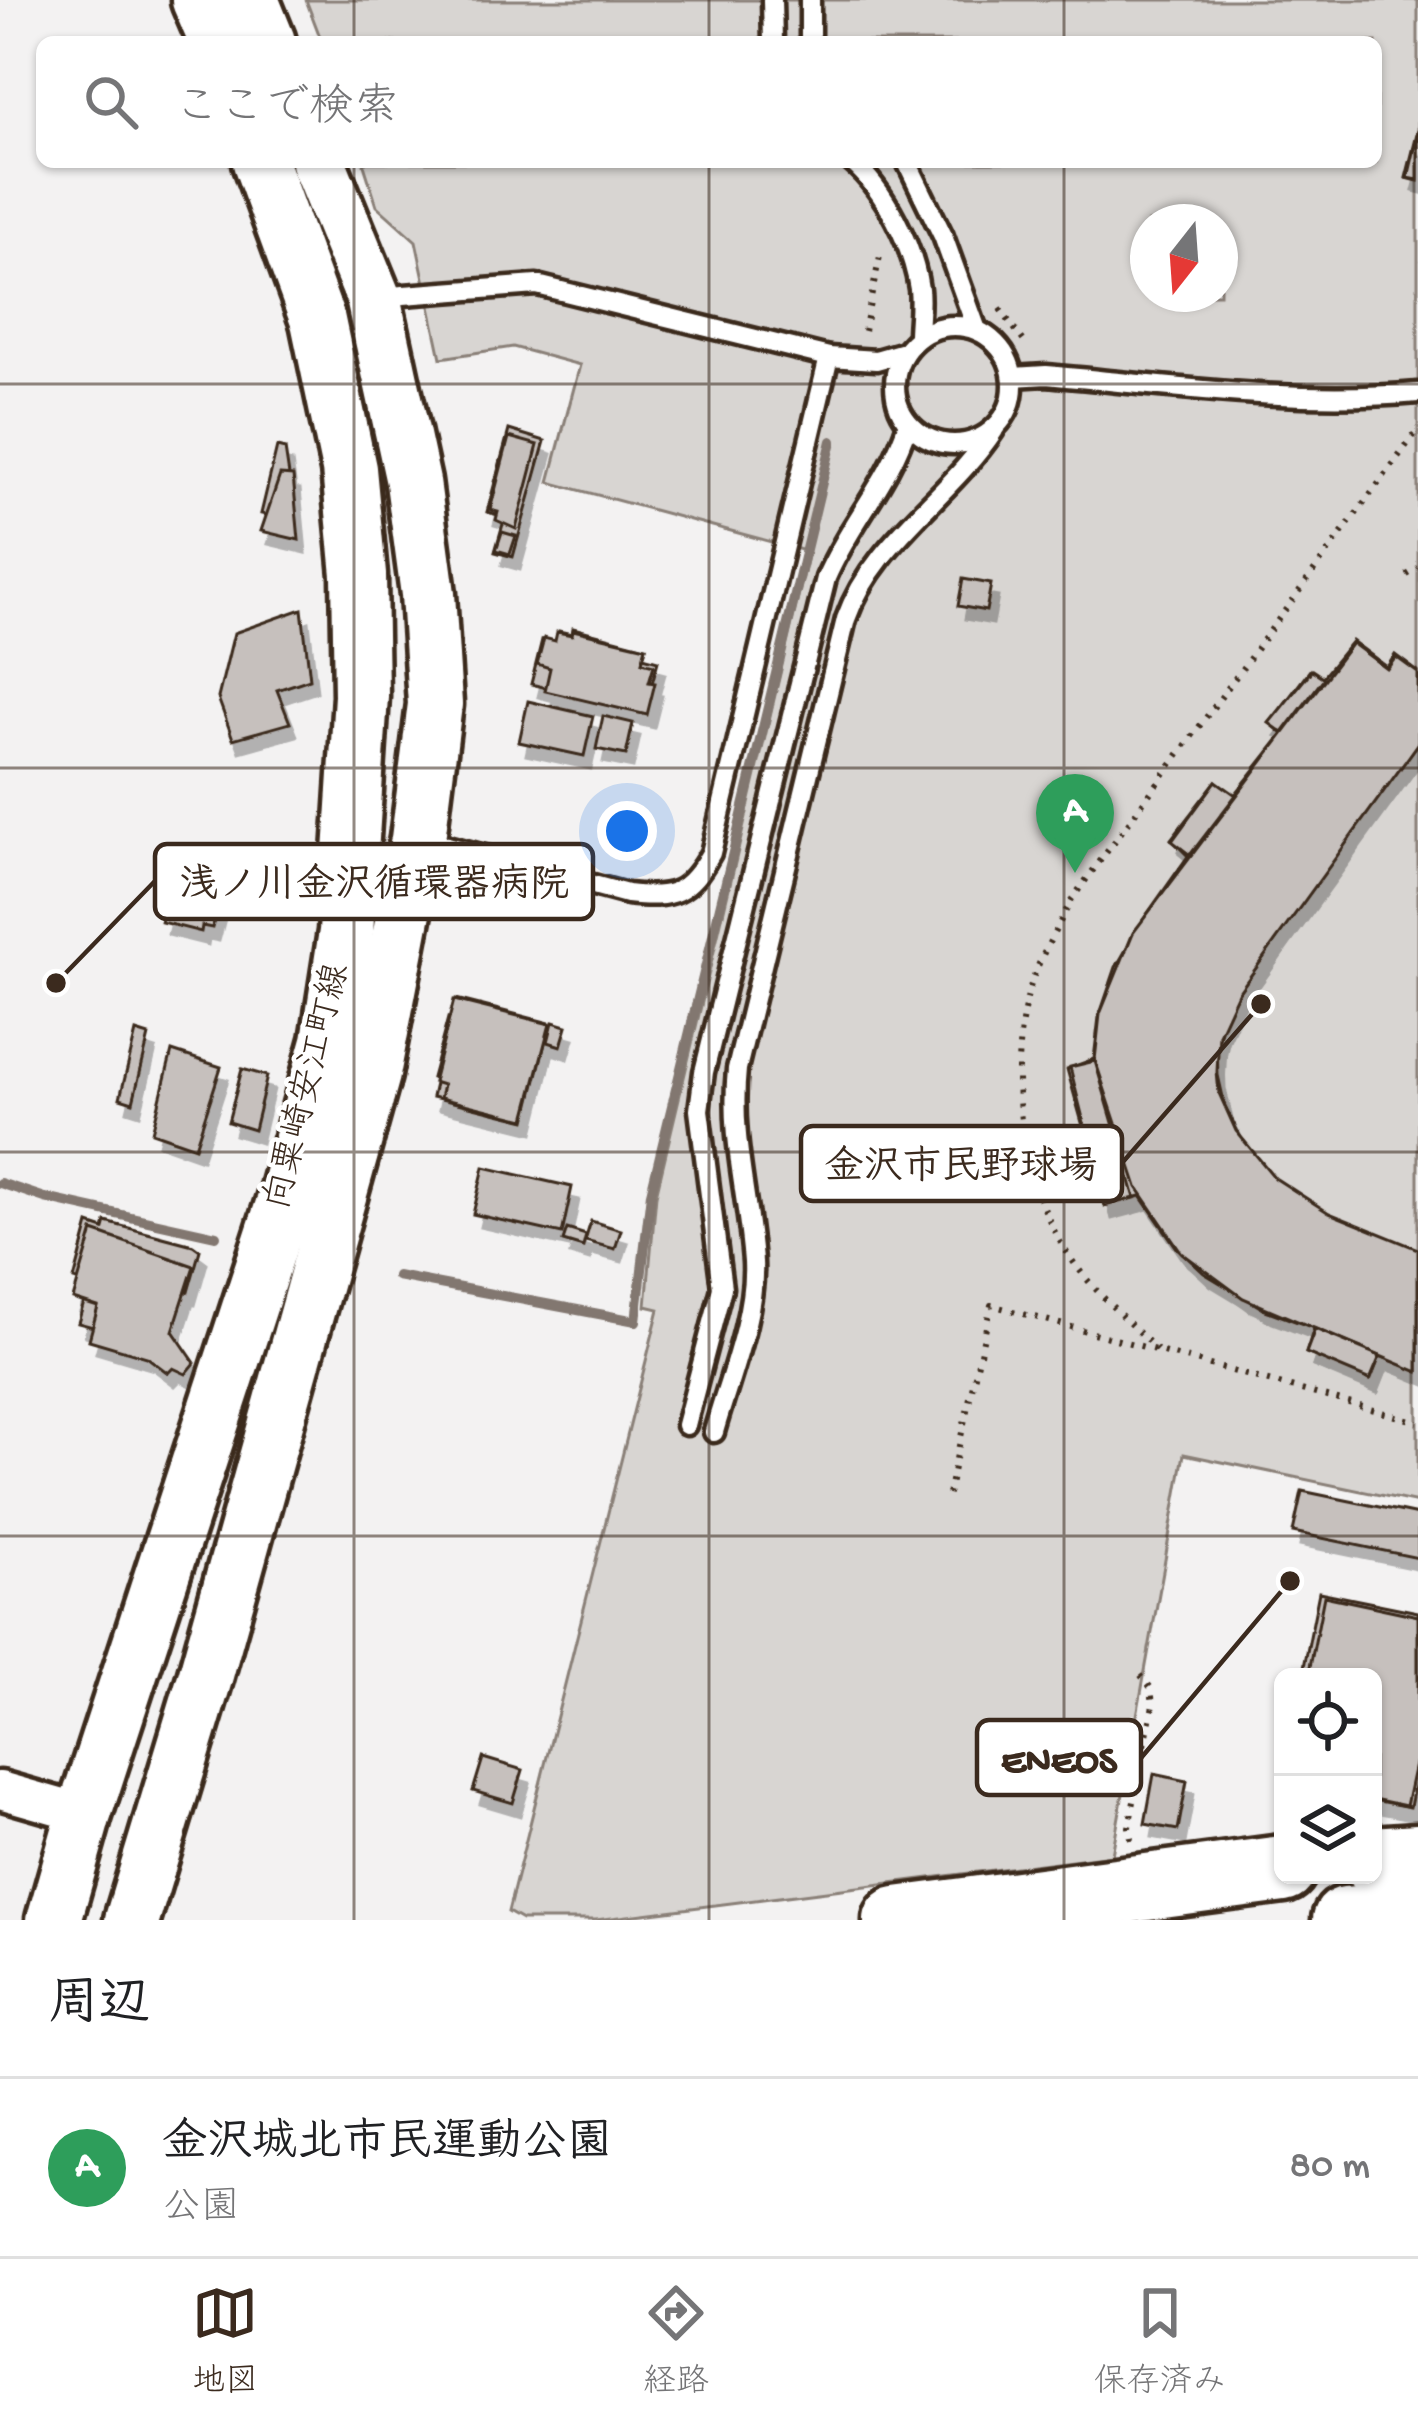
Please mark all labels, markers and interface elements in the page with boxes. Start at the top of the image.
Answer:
search box [36,36,1382,168]
icon: search [78,69,144,135]
text: ここで検索 [174,84,399,137]
north arrow [1130,204,1238,312]
pin: A [1036,774,1114,873]
your location [597,801,657,861]
callout: 浅ノ川金沢循環器病院 [155,844,593,919]
text: 浅ノ川金沢循環器病院 [179,862,569,911]
street label: 向粟崎安江町線 [257,959,361,1214]
callout: 金沢市民野球場 [801,1126,1122,1201]
text: 金沢市民野球場 [824,1144,1098,1193]
map controls [1274,1668,1382,1884]
button: locate [1274,1668,1382,1776]
callout: ENEOS [977,1720,1141,1795]
text: ENEOS [1001,1741,1118,1787]
button: layers [1274,1776,1382,1884]
text: 周辺 [48,1978,150,2038]
text: 金沢城北市民運動公園 [162,2119,612,2172]
text: A [75,2145,99,2191]
text: 80 m [1290,2145,1370,2191]
text: 公園 [162,2187,240,2233]
tab: 地図 [192,2280,258,2403]
tab: 経路 [643,2280,709,2403]
tab: 保存済み [1094,2280,1226,2403]

